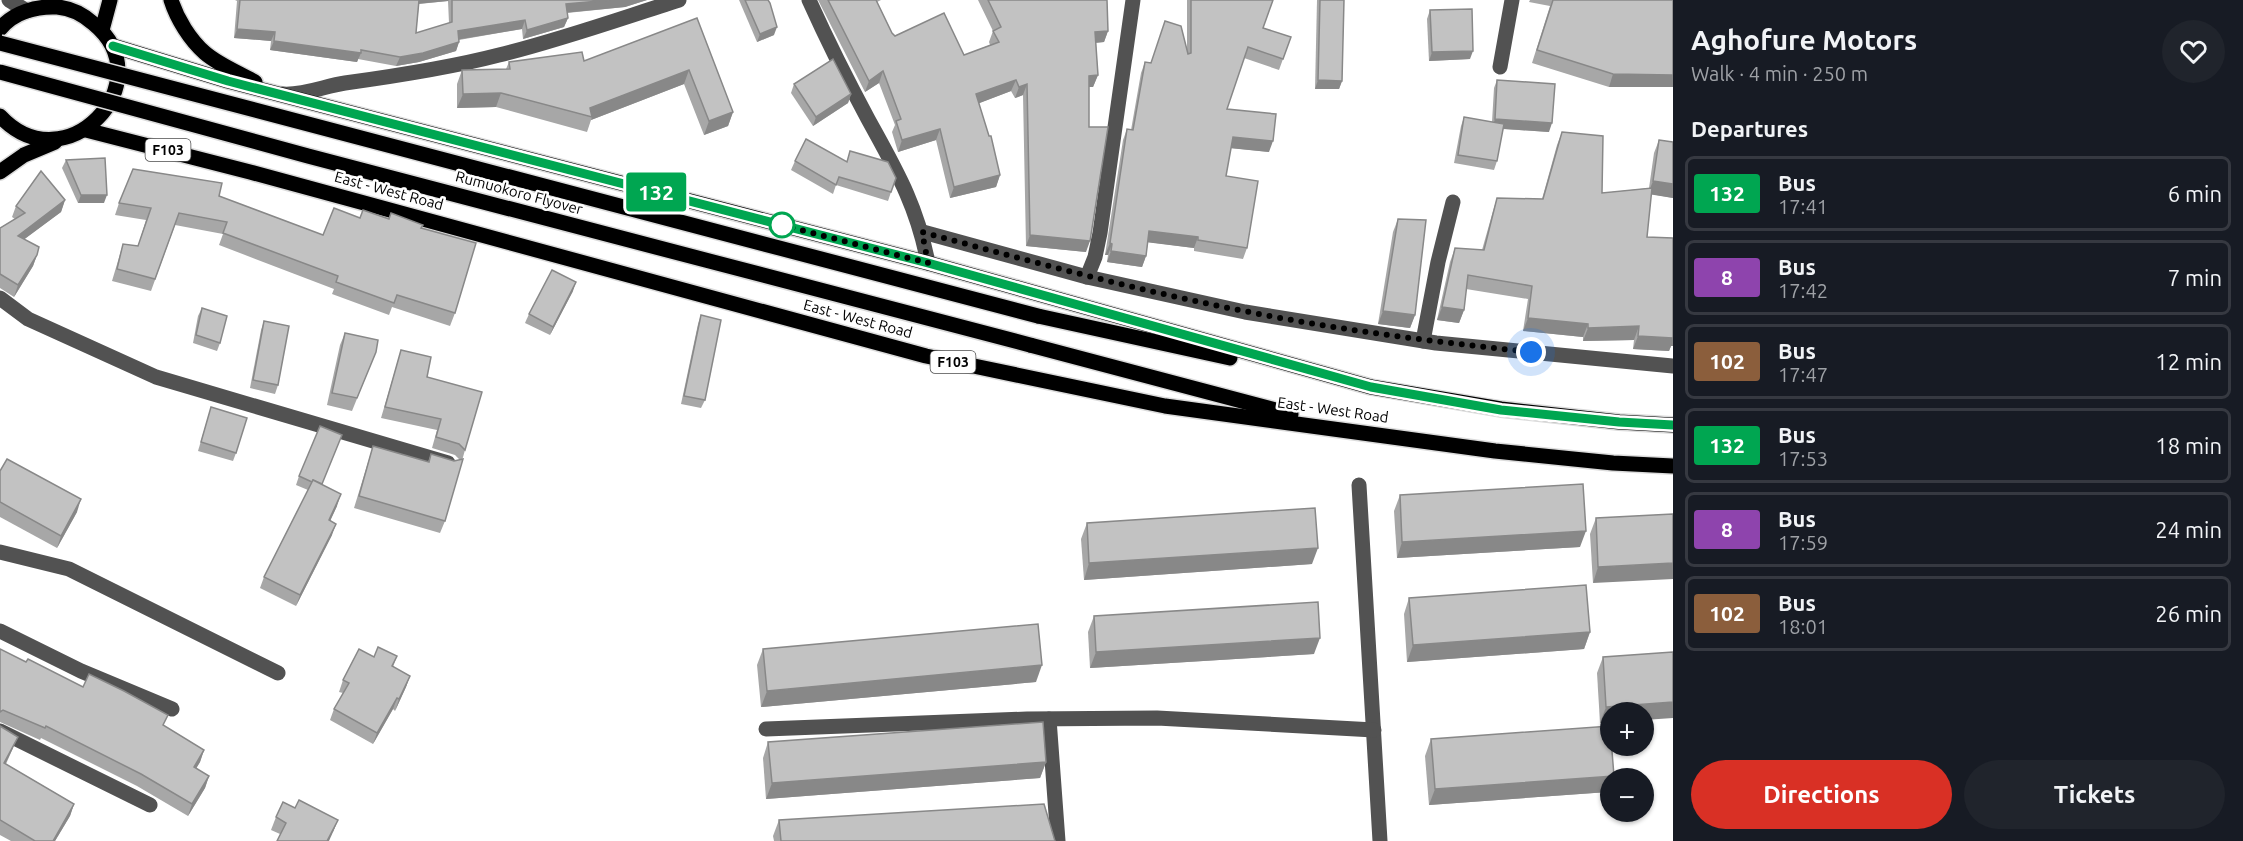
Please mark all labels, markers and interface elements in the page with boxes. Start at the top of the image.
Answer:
button: heart [2162,20,2225,83]
text: Aghofure Motors [1691,24,1917,55]
text: Walk · 4 min · 250 m [1691,62,1868,85]
text: Departures [1691,116,1808,141]
road number: F103 [146,139,190,161]
street label: Rumuokoro Flyover [454,167,585,218]
street label: East - West Road [333,168,445,213]
text: Bus [1778,170,1816,195]
line badge: 132 [622,172,690,212]
text: 132 [638,180,674,204]
text: 132 [1709,181,1745,205]
text: 6 min [2168,181,2222,206]
text: 17:41 [1778,195,1828,218]
unlabelled marker [769,212,795,238]
text: Bus [1778,254,1816,279]
text: 8 [1721,265,1733,289]
text: 7 min [2168,265,2222,290]
text: 17:42 [1778,279,1828,302]
street label: East - West Road [802,296,914,341]
your location [1516,337,1546,367]
text: Bus [1778,338,1816,363]
text: 102 [1709,349,1745,373]
text: 12 min [2155,349,2222,374]
road number: F103 [930,351,976,373]
text: 17:47 [1778,363,1828,386]
street label: East - West Road [1276,393,1390,426]
text: Bus [1778,422,1816,447]
text: 132 [1709,433,1745,457]
text: 18 min [2155,433,2222,458]
text: 17:53 [1778,447,1828,470]
text: Bus [1778,506,1816,531]
text: 8 [1721,517,1733,541]
text: 24 min [2155,517,2222,542]
text: 17:59 [1778,531,1828,554]
text: Bus [1778,590,1816,615]
text: 102 [1709,601,1745,625]
text: 26 min [2155,601,2222,626]
text: 18:01 [1778,615,1828,638]
map controls [1600,702,1654,822]
button: + [1600,702,1654,756]
button: Directions [1691,760,1952,829]
button: Tickets [1964,760,2225,829]
button: − [1600,768,1654,822]

